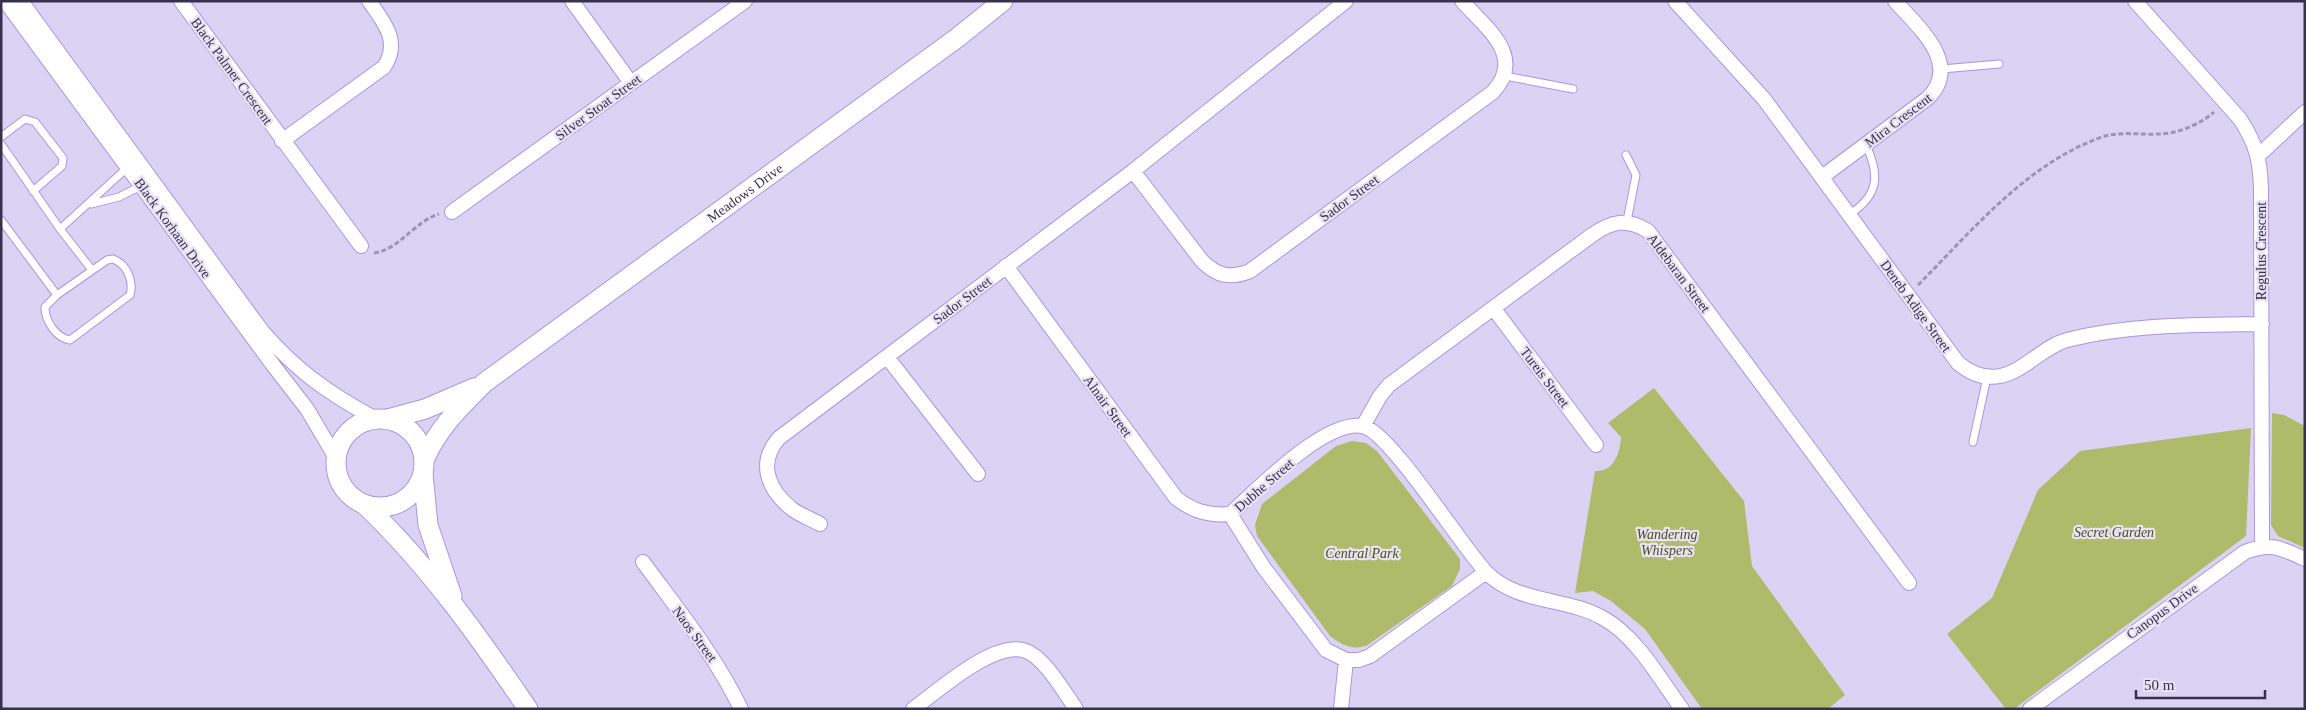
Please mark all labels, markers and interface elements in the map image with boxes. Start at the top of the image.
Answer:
street label: Black Palmer Crescent [188,15,275,128]
street label: Silver Stoat Street [553,71,644,143]
street label: Mira Crescent [1862,90,1935,150]
street label: Meadows Drive [704,161,786,226]
street label: Sador Street [1317,172,1382,225]
street label: Black Korhaan Drive [131,175,214,281]
street label: Regulus Crescent [2254,202,2269,300]
street label: Aldebaran Street [1644,231,1713,316]
street label: Deneb Adige Street [1877,258,1954,355]
street label: Sador Street [930,274,994,327]
street label: Tureis Street [1517,344,1572,410]
street label: Alnair Street [1080,373,1135,440]
street label: Dubhe Street [1232,456,1297,515]
park label: Secret Garden [2074,525,2154,540]
park label: Wandering Whispers [1637,527,1697,558]
park label: Central Park [1325,546,1400,561]
street label: Canopus Drive [2124,581,2201,642]
street label: Naos Street [669,604,720,665]
scale bar [2136,668,2265,700]
text: 50 m [2144,677,2175,693]

